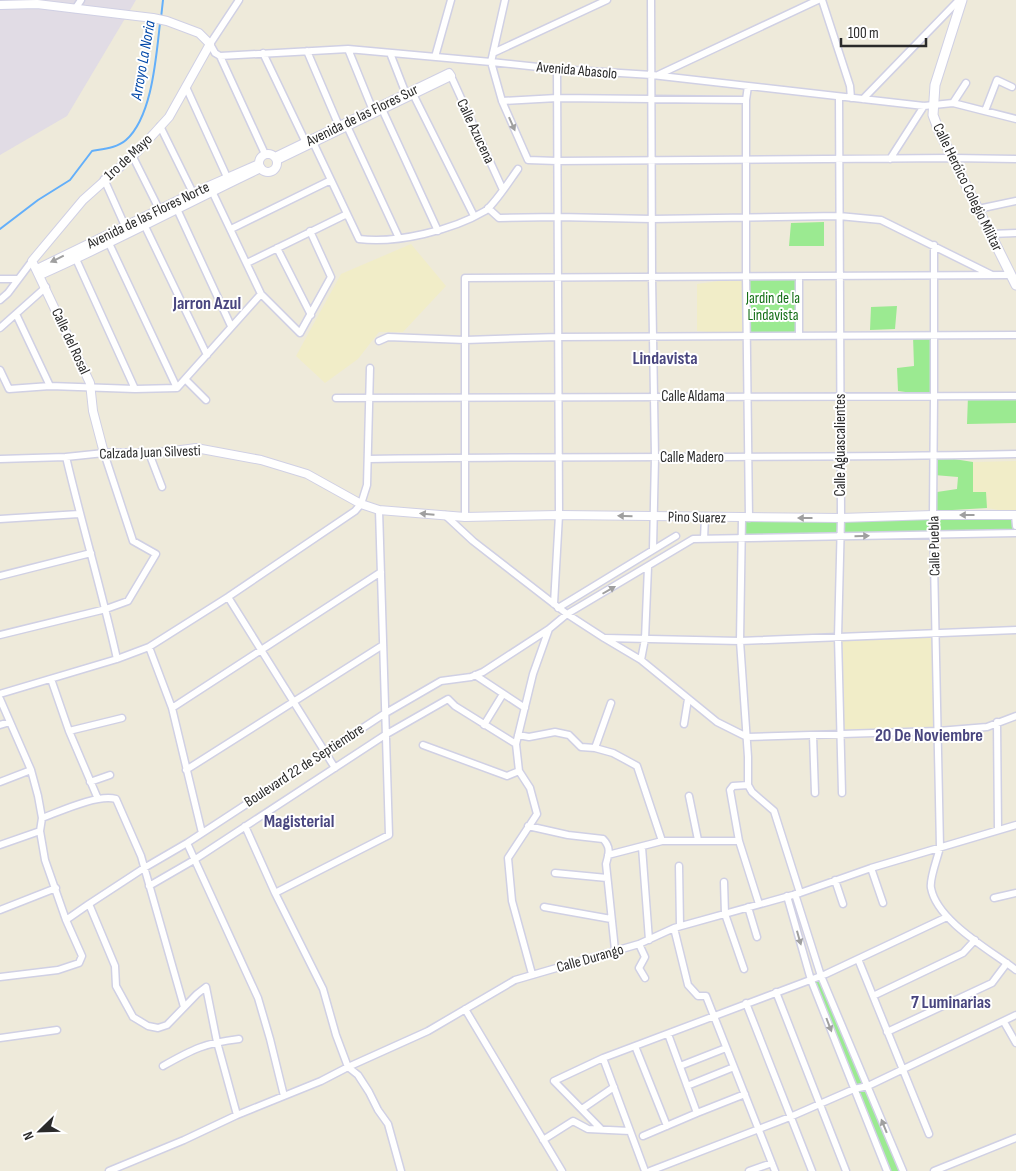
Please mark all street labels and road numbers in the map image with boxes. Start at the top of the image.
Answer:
street label: Avenida Abasolo [535,57,618,83]
street label: Avenida de las Flores Sur [302,80,422,151]
street label: Calle Azucena [452,96,499,167]
street label: Calle Heróico Colegio Militar [928,120,1007,255]
street label: 1ro de Mayo [100,130,157,185]
street label: Avenida de las Flores Norte [83,178,213,254]
street label: Calle del Rosal [47,305,94,377]
street label: Calle Aldama [661,387,725,406]
street label: Calle Aguascalientes [831,394,850,496]
street label: Calzada Juan Silvesti [99,441,201,464]
street label: Calle Madero [660,448,724,467]
street label: Pino Suarez [668,507,727,528]
street label: Calle Puebla [924,516,945,576]
street label: Boulevard 22 de Septiembre [241,719,368,811]
street label: Calle Durango [554,940,626,977]

